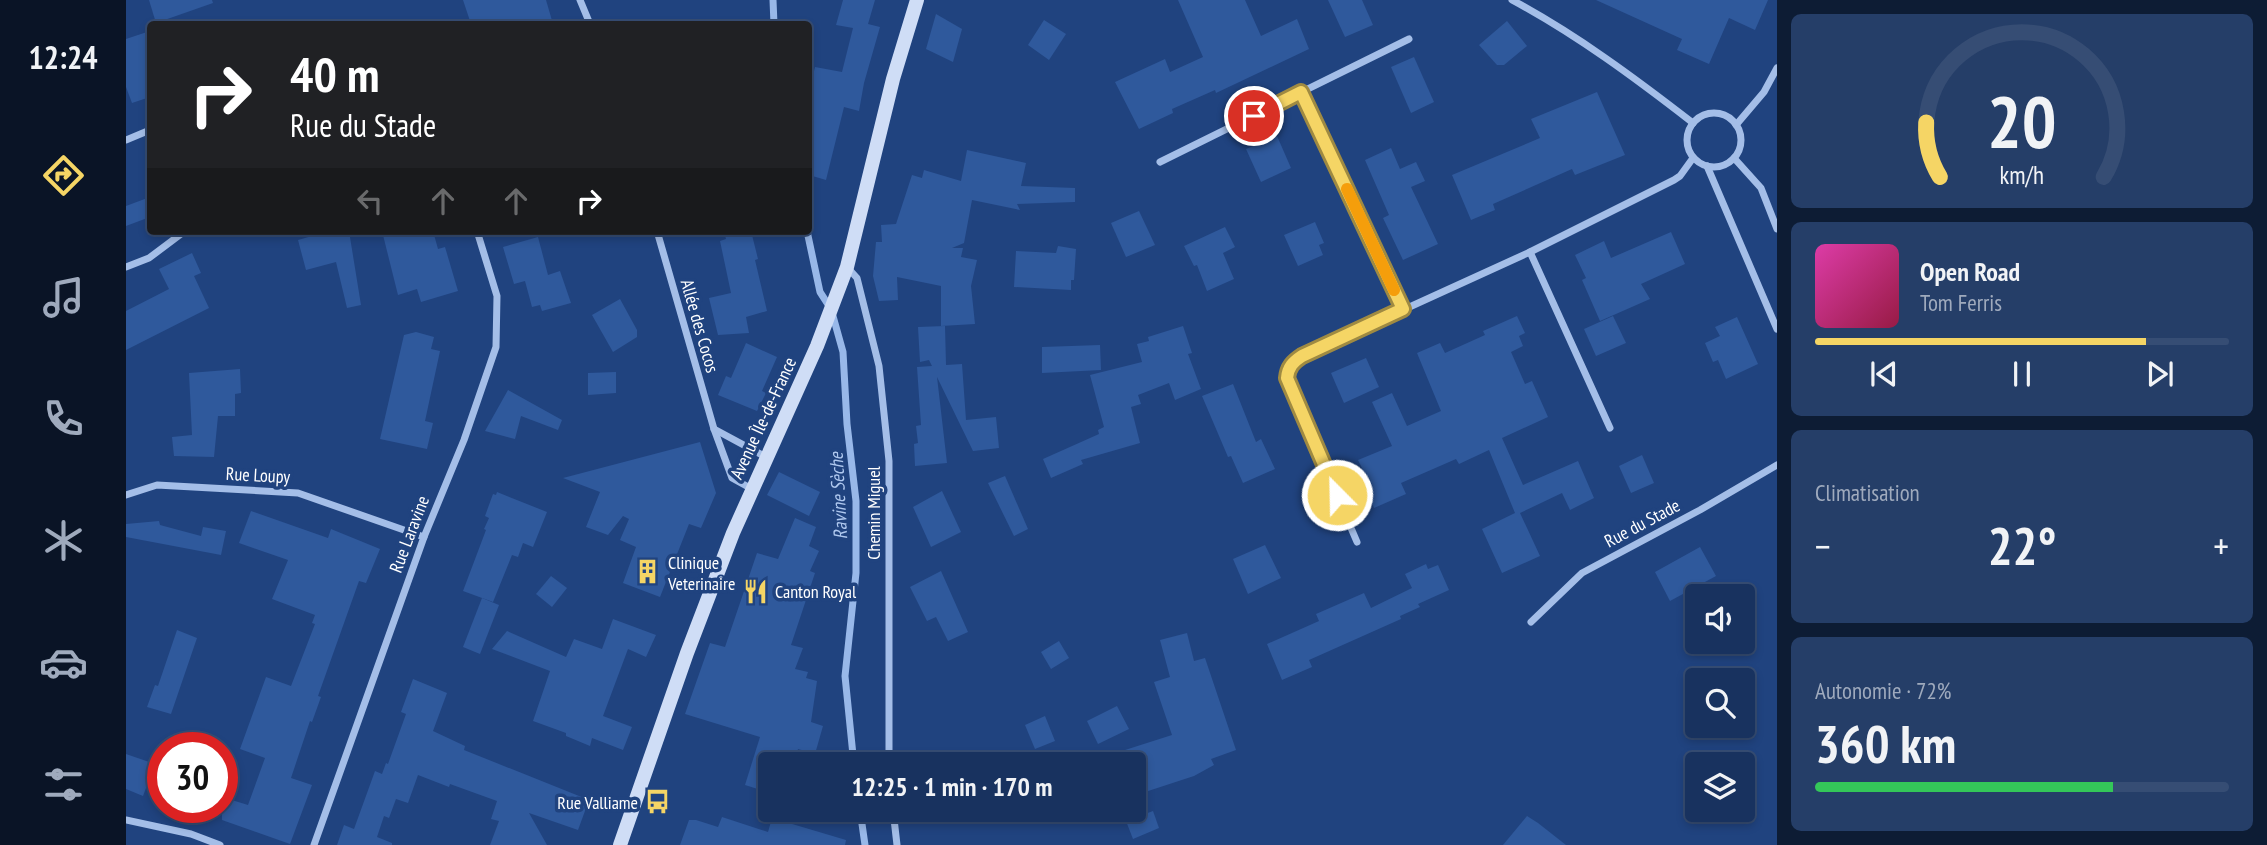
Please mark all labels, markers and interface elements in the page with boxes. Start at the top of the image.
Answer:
text: 12:24 [28,36,98,78]
text: 40 m [290,42,379,106]
icon: right [175,49,266,140]
text: 20 [1987,73,2057,167]
pin [1224,86,1284,146]
icon: arrive [1235,97,1273,135]
text: Rue du Stade [290,104,436,146]
icon: directions [39,151,88,200]
text: km/h [2000,159,2044,191]
icon: left [351,182,389,220]
icon: ahead [424,182,462,220]
icon: ahead [497,182,535,220]
icon: right [570,182,608,220]
text: Open Road [1920,255,2020,288]
icon: music [39,273,88,322]
street label: Allée des Cocos [676,277,724,375]
text: Tom Ferris [1920,288,2002,317]
street label: Avenue Île-de-France [725,353,801,483]
icon: previous [1865,355,1903,393]
icon: pause [2003,355,2041,393]
icon: next [2141,355,2179,393]
icon: phone [39,394,88,443]
water label: Ravine Sèche [824,451,852,540]
position arrow [1300,458,1374,532]
street label: Rue Loupy [225,462,291,488]
street label: Chemin Miguel [862,465,885,560]
text: Climatisation [1815,478,1920,507]
street label: Rue Laravine [384,492,434,576]
street label: Rue du Stade [1600,494,1684,552]
text: 22° [1988,512,2056,579]
icon: climate [39,516,88,565]
text: − [1815,521,1831,570]
text: + [2213,521,2229,570]
place label: Clinique Veterinaire [667,551,735,595]
building icon: Clinique Veterinaire [634,558,662,586]
restaurant icon: Canton Royal [741,577,769,605]
place label: Canton Royal [775,580,857,603]
map controls [1685,584,1755,822]
button: sound [1685,584,1755,654]
icon: car [39,638,88,687]
button: search [1685,668,1755,738]
text: Autonomie · 72% [1815,676,1951,705]
text: 360 km [1815,710,1956,777]
speed limit sign: 30 [147,732,238,823]
button: layers [1685,752,1755,822]
icon: filters [39,760,88,809]
text: 12:25 · 1 min · 170 m [852,770,1052,803]
bus stop icon: Rue Valliame [644,788,672,816]
place label: Rue Valliame [557,791,638,814]

